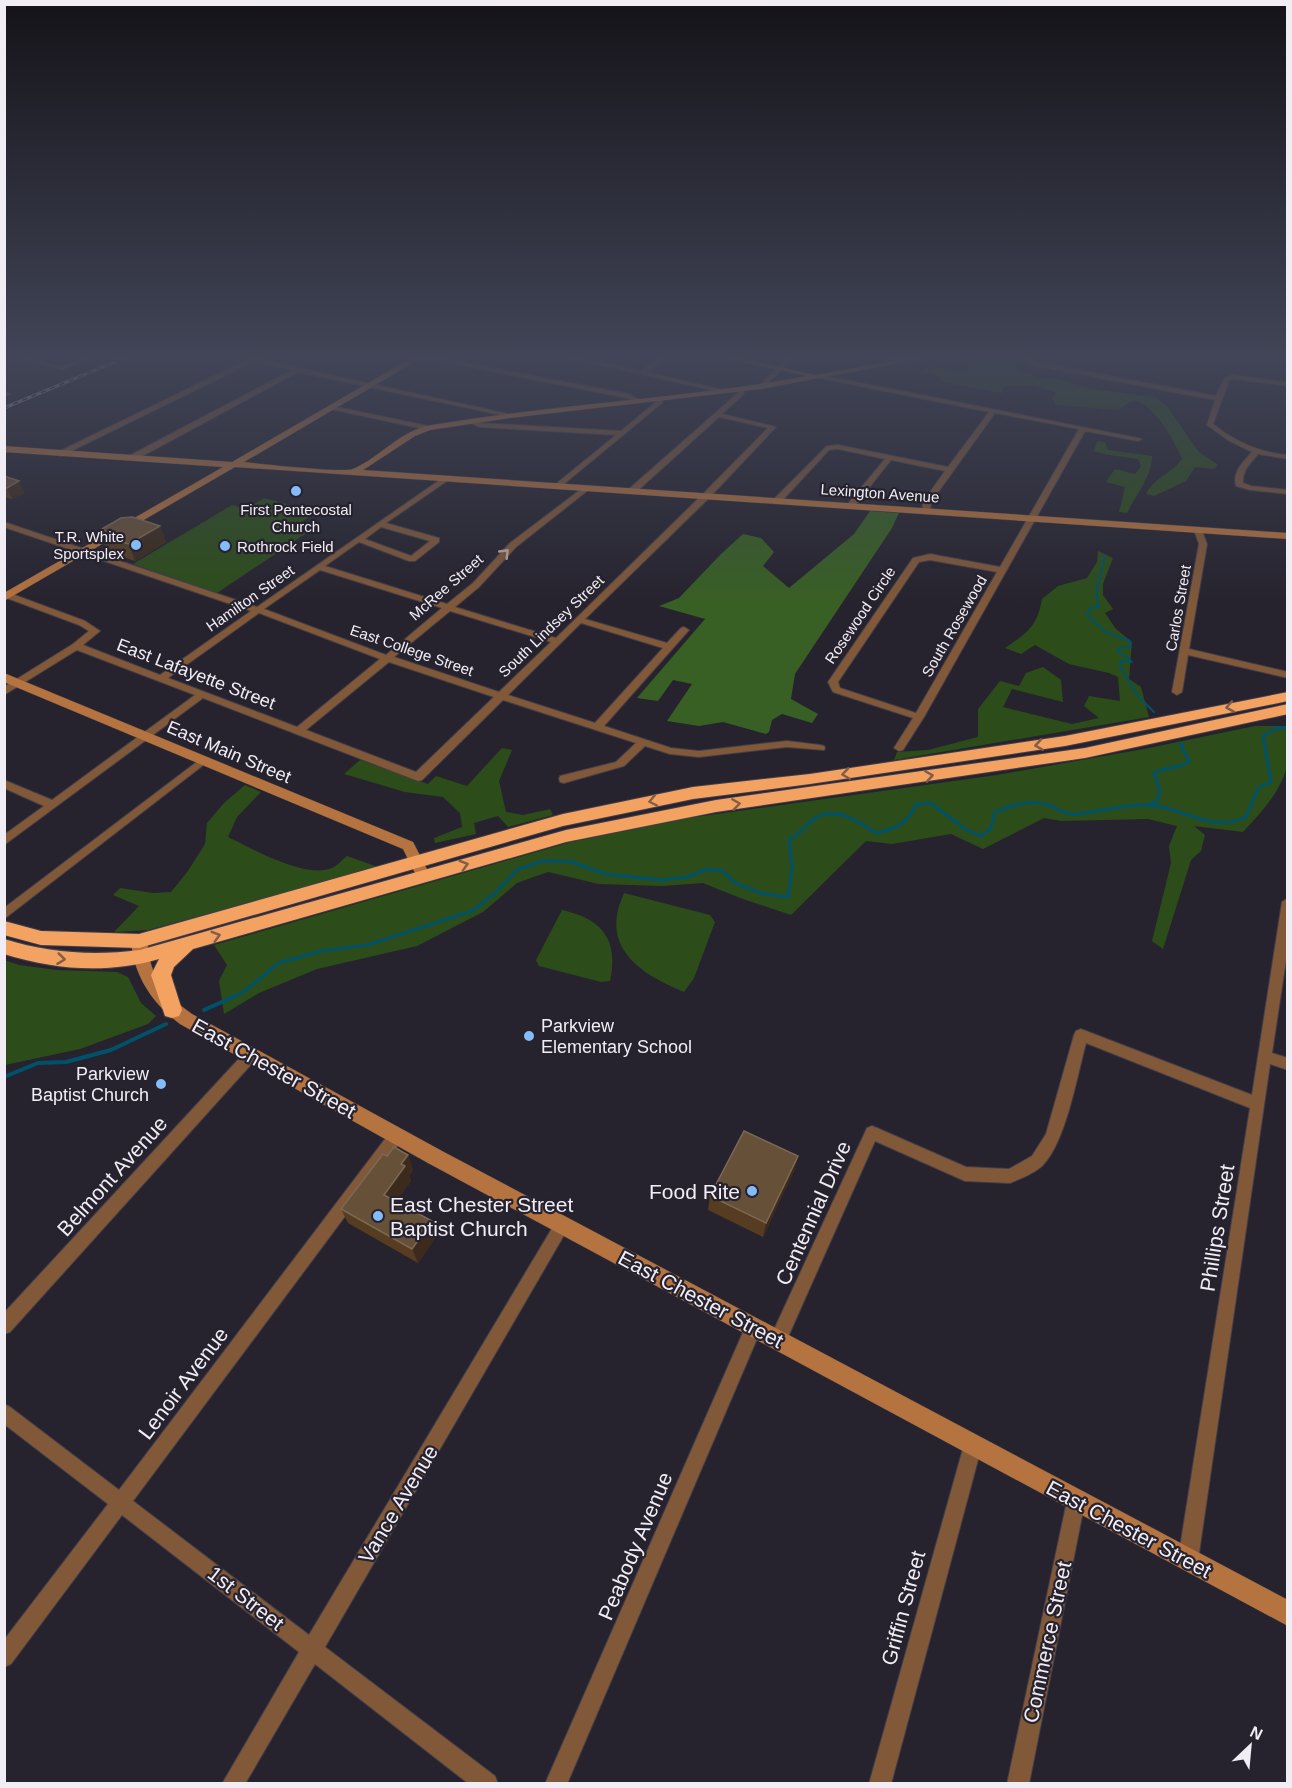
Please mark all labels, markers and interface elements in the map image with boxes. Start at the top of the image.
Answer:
street label: Lexington Avenue [820,480,940,506]
marker: First Pentecostal Church [289,484,303,498]
place label: First Pentecostal Church [240,501,352,535]
place label: T.R. White Sportsplex [53,528,124,562]
marker: T.R. White Sportsplex [129,538,143,552]
place label: Rothrock Field [237,538,334,555]
marker: Rothrock Field [218,539,232,553]
street label: McRee Street [406,550,487,623]
one-way arrow [498,550,509,561]
street label: Hamilton Street [203,561,298,635]
street label: Rosewood Circle [821,563,899,667]
street label: Carlos Street [1162,563,1194,653]
street label: South Lindsey Street [495,571,608,680]
street label: South Rosewood [918,572,990,680]
street label: East College Street [348,621,477,679]
street label: East Lafayette Street [114,635,278,713]
one-way arrow [1225,700,1235,712]
street label: East Main Street [164,717,294,787]
one-way arrow [1034,738,1043,750]
one-way arrow [841,767,850,779]
one-way arrow [924,770,934,783]
one-way arrow [648,794,658,807]
one-way arrow [732,798,741,810]
one-way arrow [459,860,469,872]
one-way arrow [211,931,221,943]
one-way arrow [57,952,66,964]
street label: East Chester Street [188,1014,360,1123]
place label: Parkview Elementary School [541,1016,692,1057]
marker: Parkview Elementary School [522,1029,536,1043]
place label: Parkview Baptist Church [31,1064,150,1105]
marker: Parkview Baptist Church [154,1077,168,1091]
street label: Belmont Avenue [52,1112,172,1240]
street label: Centennial Drive [771,1137,855,1289]
street label: Phillips Street [1196,1163,1238,1293]
place label: Food Rite [649,1180,740,1203]
marker: Food Rite [745,1184,759,1198]
place label: East Chester Street Baptist Church [390,1193,573,1240]
marker: East Chester Street Baptist Church [371,1209,385,1223]
street label: East Chester Street [615,1246,787,1352]
street label: Lenoir Avenue [134,1323,232,1443]
street label: Vance Avenue [354,1441,442,1567]
street label: Peabody Avenue [593,1469,677,1623]
street label: East Chester Street [1043,1476,1215,1582]
street label: Griffin Street [877,1548,929,1668]
street label: Commerce Street [1019,1559,1075,1725]
street label: 1st Street [204,1561,289,1635]
north arrow [1220,1716,1280,1776]
text: N [1247,1723,1265,1743]

